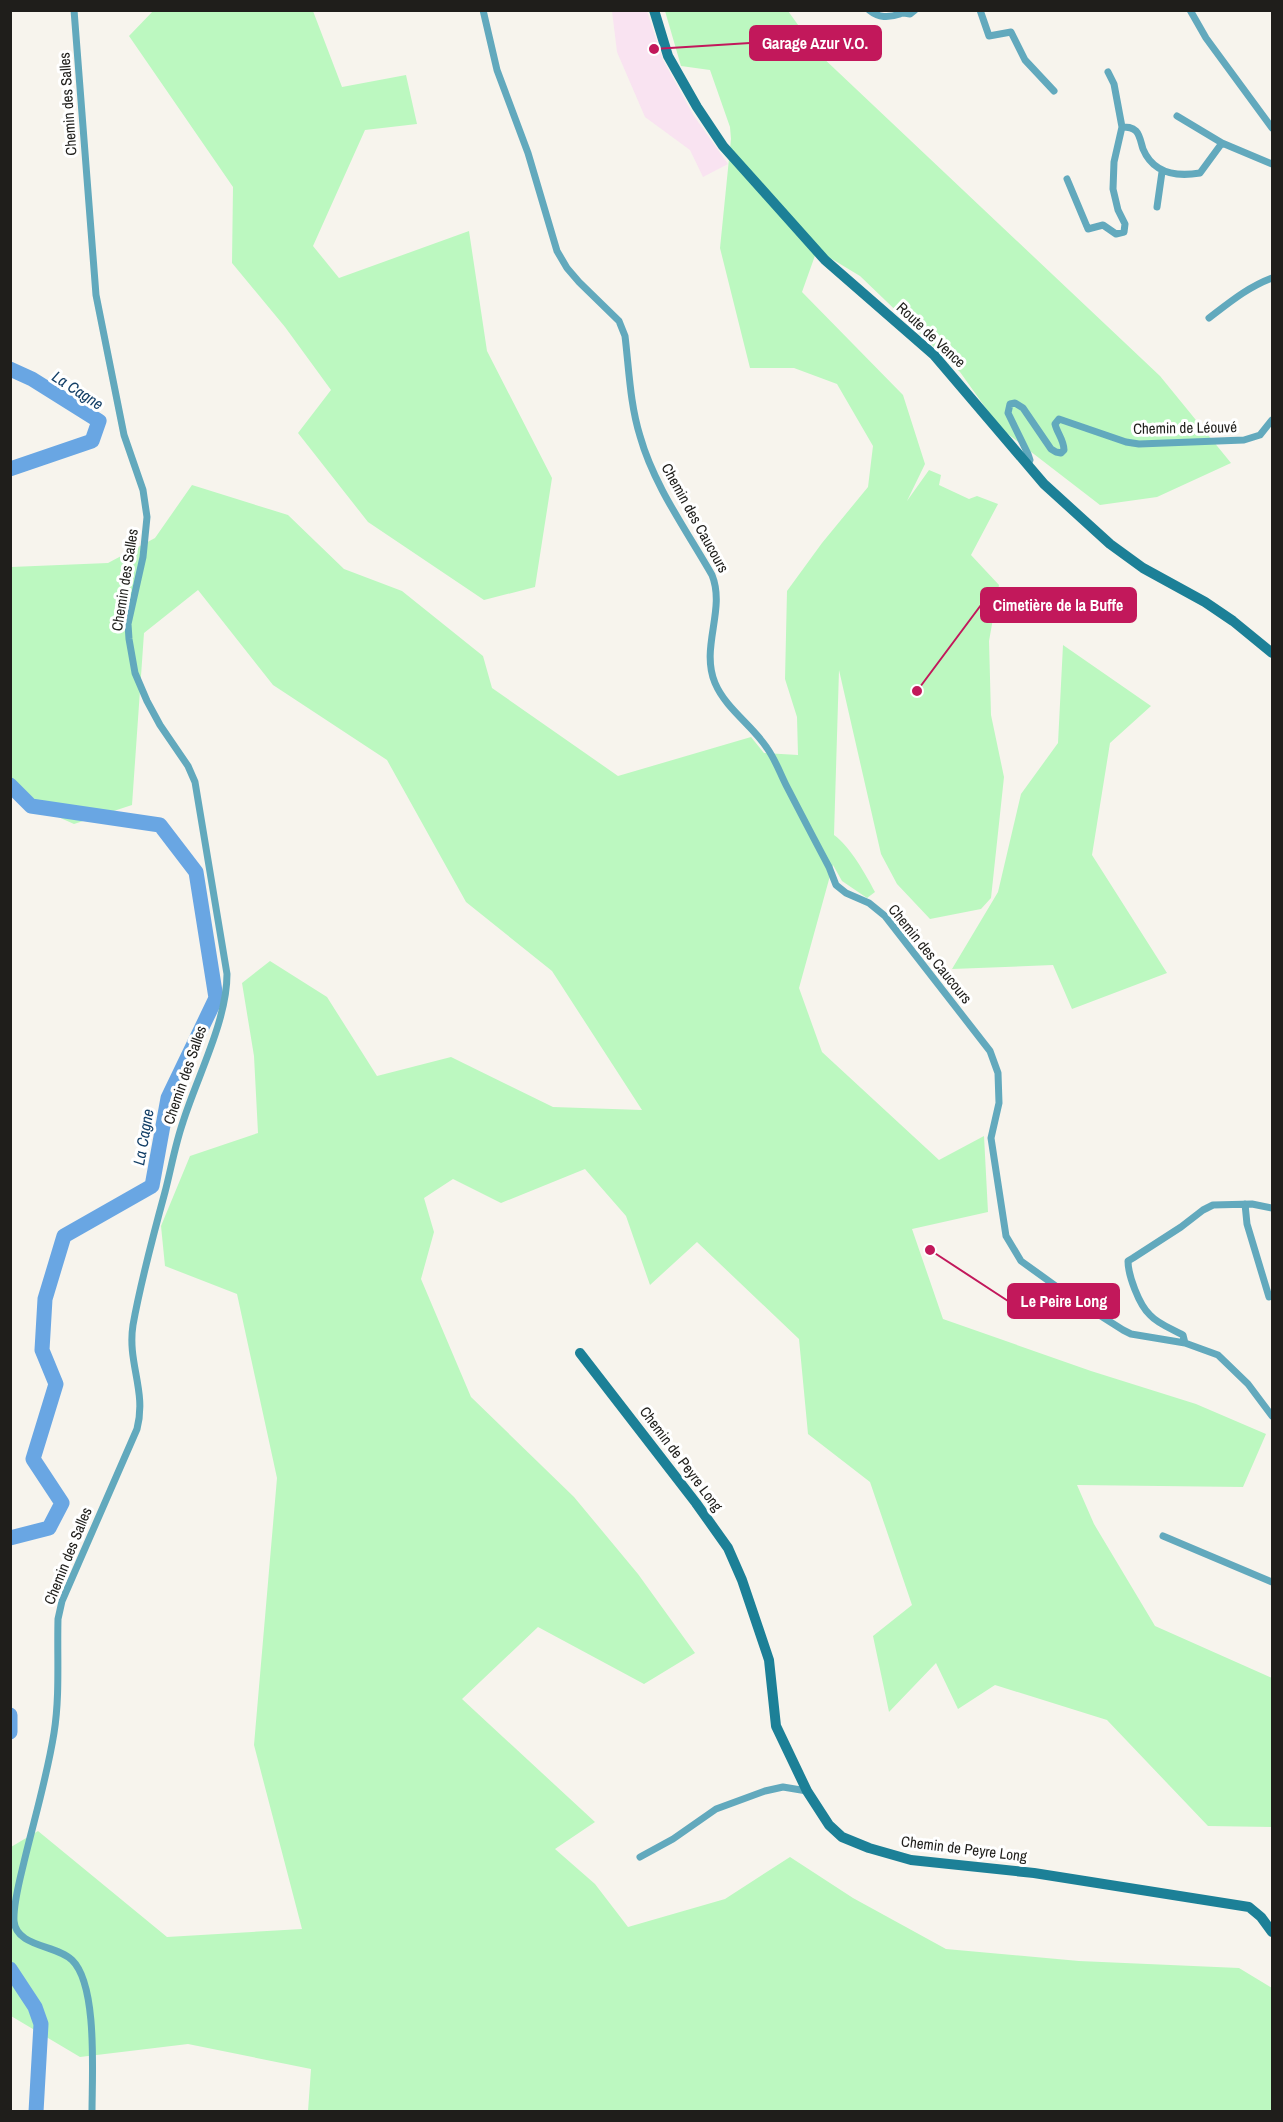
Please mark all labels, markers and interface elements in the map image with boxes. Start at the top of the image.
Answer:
callout: Garage Azur V.O. [750,26,881,60]
text: Garage Azur V.O. [762,32,868,54]
street label: Chemin des Salles [53,52,82,156]
street label: Route de Vence [892,297,971,372]
water label: La Cagne [48,365,108,415]
street label: Chemin de Léouvé [1133,416,1237,439]
street label: Chemin des Caucours [657,459,734,576]
street label: Chemin des Salles [106,527,143,633]
callout: Cimetière de la Buffe [981,588,1136,622]
text: Cimetière de la Buffe [993,594,1123,616]
street label: Chemin des Caucours [884,900,977,1008]
street label: Chemin des Salles [158,1023,211,1127]
water label: La Cagne [127,1107,159,1167]
callout: Le Peire Long [1008,1284,1119,1318]
text: Le Peire Long [1021,1290,1107,1312]
street label: Chemin de Peyre Long [635,1402,728,1516]
street label: Chemin des Salles [38,1504,97,1608]
street label: Chemin de Peyre Long [900,1830,1028,1867]

